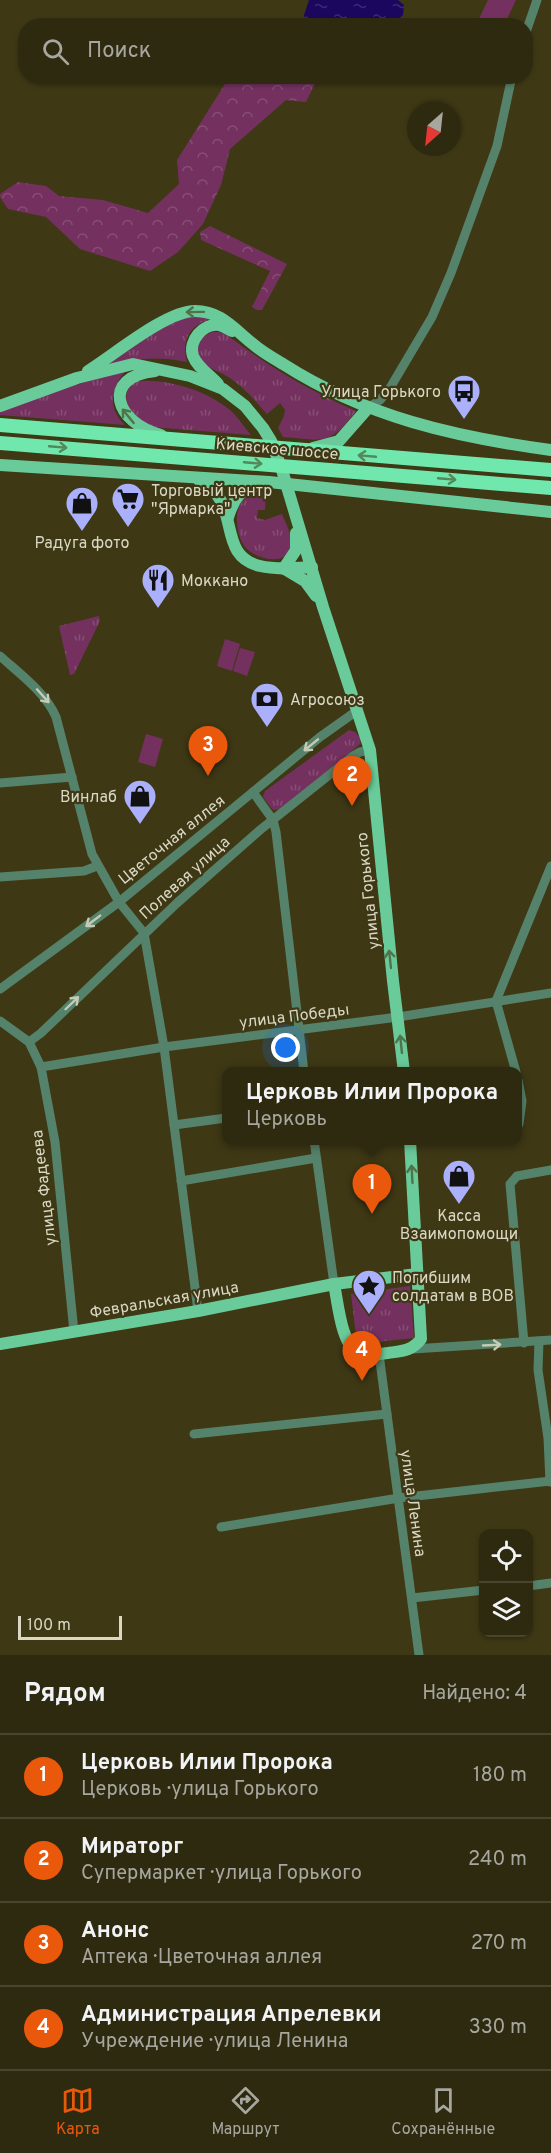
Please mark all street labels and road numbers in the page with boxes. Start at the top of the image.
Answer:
street label: Киевское шоссе [215,435,339,465]
street label: Цветочная аллея [115,791,230,890]
street label: улица Горького [353,831,385,950]
street label: Полевая улица [136,833,235,924]
street label: улица Победы [238,1000,350,1034]
street label: улица Фадеева [28,1129,62,1247]
street label: Февральская улица [88,1278,240,1324]
street label: улица Ленина [395,1448,429,1558]

